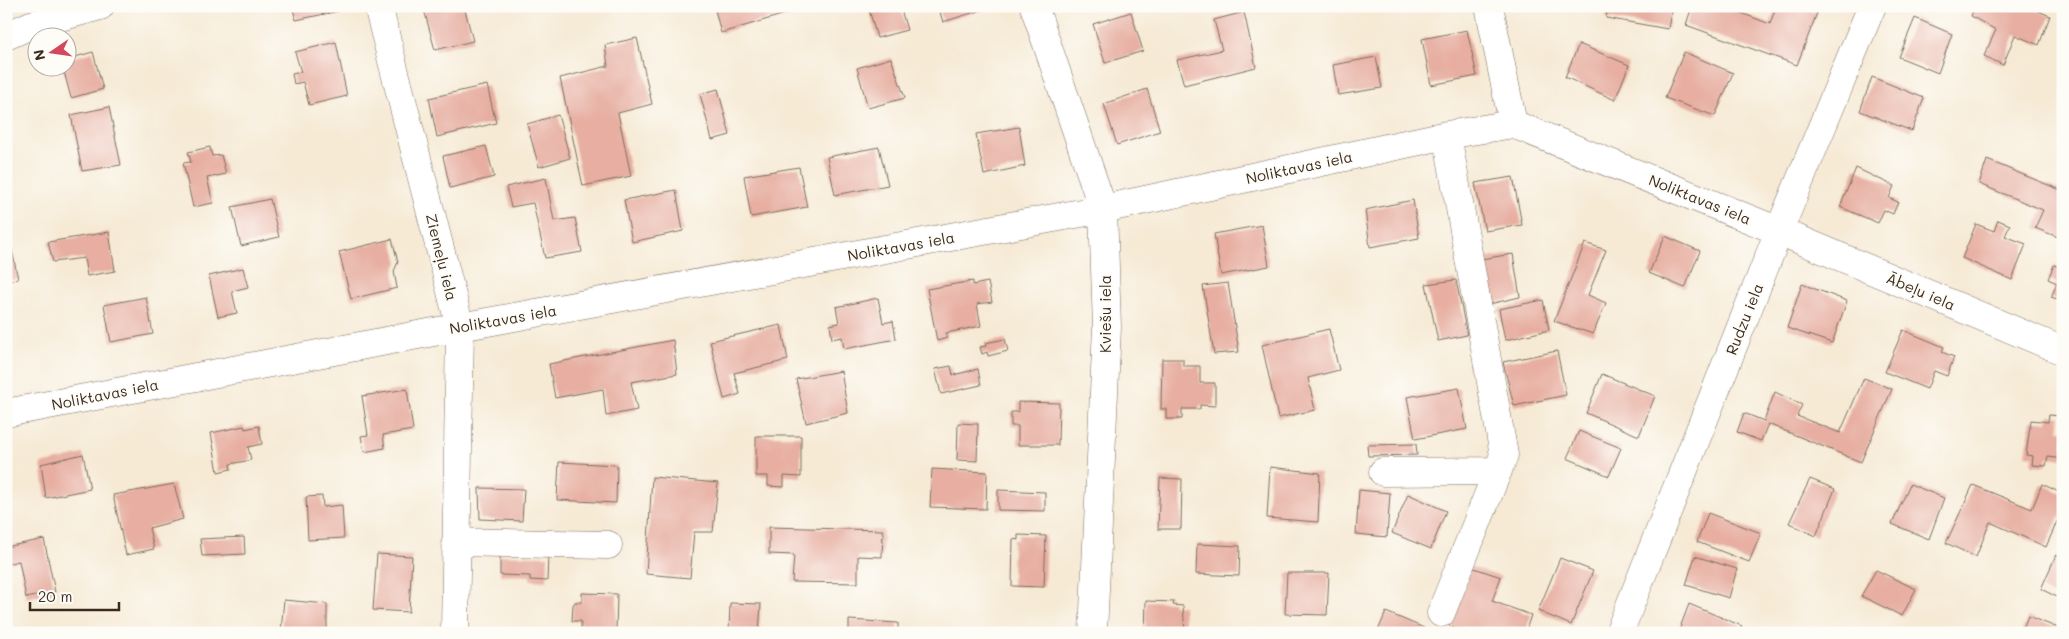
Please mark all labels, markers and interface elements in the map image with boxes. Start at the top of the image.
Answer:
north arrow [28,28,78,78]
text: N [28,48,49,62]
street label: Noliktavas iela [1244,146,1354,188]
street label: Noliktavas iela [1646,169,1754,229]
street label: Ziemeļu iela [421,211,462,303]
street label: Noliktavas iela [846,227,956,265]
street label: Ābeļu iela [1883,268,1958,315]
street label: Kviešu iela [1095,275,1115,353]
street label: Rudzu iela [1721,280,1767,358]
street label: Noliktavas iela [448,300,558,338]
street label: Noliktavas iela [50,374,160,414]
scale bar [30,579,119,611]
text: 20 m [38,586,72,606]

